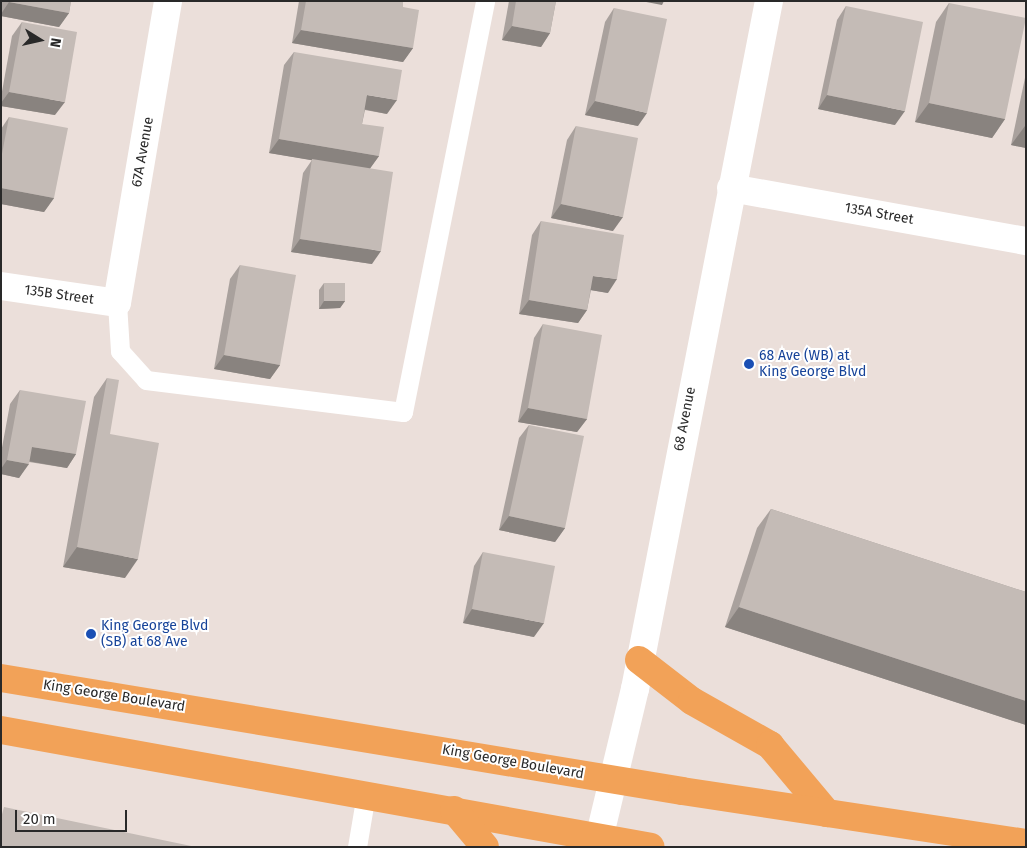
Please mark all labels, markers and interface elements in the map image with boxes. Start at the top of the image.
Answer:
north arrow [15,15,65,65]
text: N [46,37,64,49]
street label: 67A Avenue [129,116,157,188]
street label: 135A Street [843,200,915,228]
street label: 135B Street [23,282,95,308]
place label: 68 Ave (WB) at King George Blvd [759,348,866,381]
marker: 68 Ave (WB) at King George Blvd [743,358,755,370]
street label: 68 Avenue [671,385,699,453]
place label: King George Blvd (SB) at 68 Ave [101,618,208,650]
marker: King George Blvd (SB) at 68 Ave [85,628,97,640]
street label: King George Boulevard [42,676,186,716]
street label: King George Boulevard [441,741,585,783]
scale bar [18,800,130,832]
text: 20 m [23,810,56,828]

